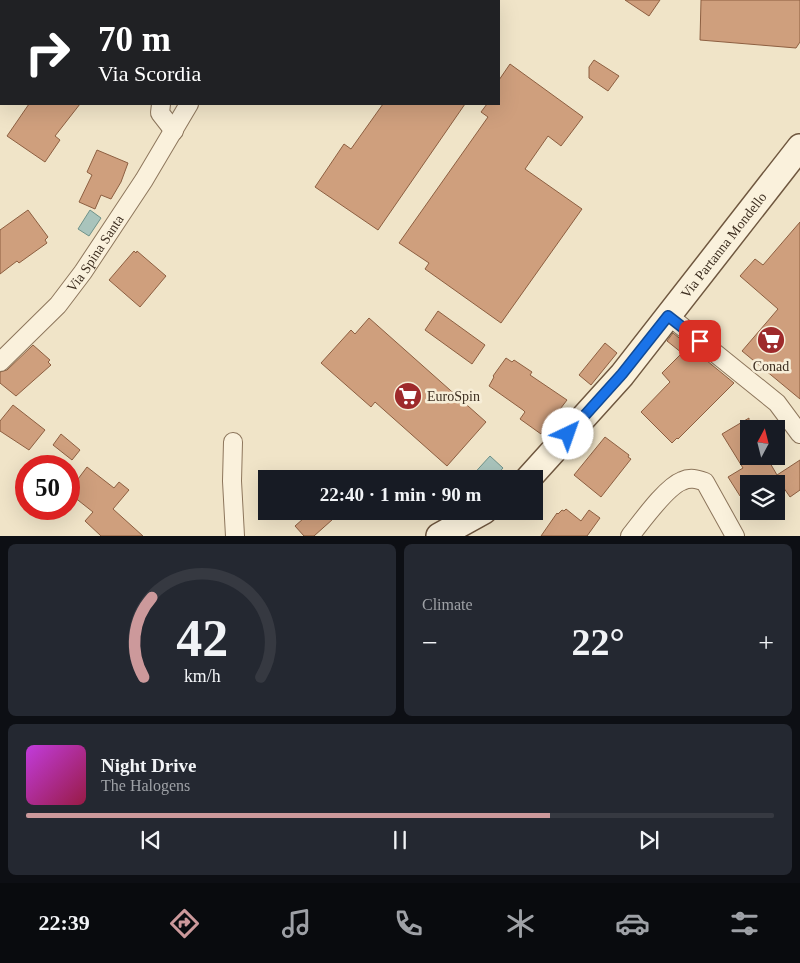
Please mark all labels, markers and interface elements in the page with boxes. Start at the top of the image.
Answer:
icon: right [15,20,80,85]
text: 70 m [98,20,171,59]
text: Via Scordia [98,61,201,86]
street label: Via Partanna Mondello [678,189,769,301]
street label: Via Spina Santa [63,211,127,294]
pin [679,320,721,362]
supermarket icon: Conad [756,325,786,355]
icon: arrive [686,327,714,355]
place label: Conad [753,359,789,374]
supermarket icon: EuroSpin [393,381,423,411]
place label: EuroSpin [427,389,480,404]
position arrow [541,407,593,459]
north arrow [740,420,785,465]
map controls [740,420,785,520]
speed limit sign: 50 [15,455,80,520]
button: layers [740,475,785,520]
text: 22:40 · 1 min · 90 m [320,484,481,505]
text: Climate [422,596,473,613]
text: 42 [176,610,228,667]
text: 22° [571,621,625,663]
text: − [422,627,438,658]
text: + [758,627,774,658]
text: km/h [184,666,220,686]
text: Night Drive [101,755,197,776]
text: The Halogens [101,777,190,794]
icon: previous [137,826,165,854]
icon: pause [386,826,414,854]
icon: next [635,826,663,854]
icon: directions [167,906,202,941]
icon: music [279,906,314,941]
icon: phone [391,906,426,941]
icon: climate [503,906,538,941]
icon: car [615,906,650,941]
icon: filters [727,906,762,941]
text: 22:39 [38,910,90,935]

